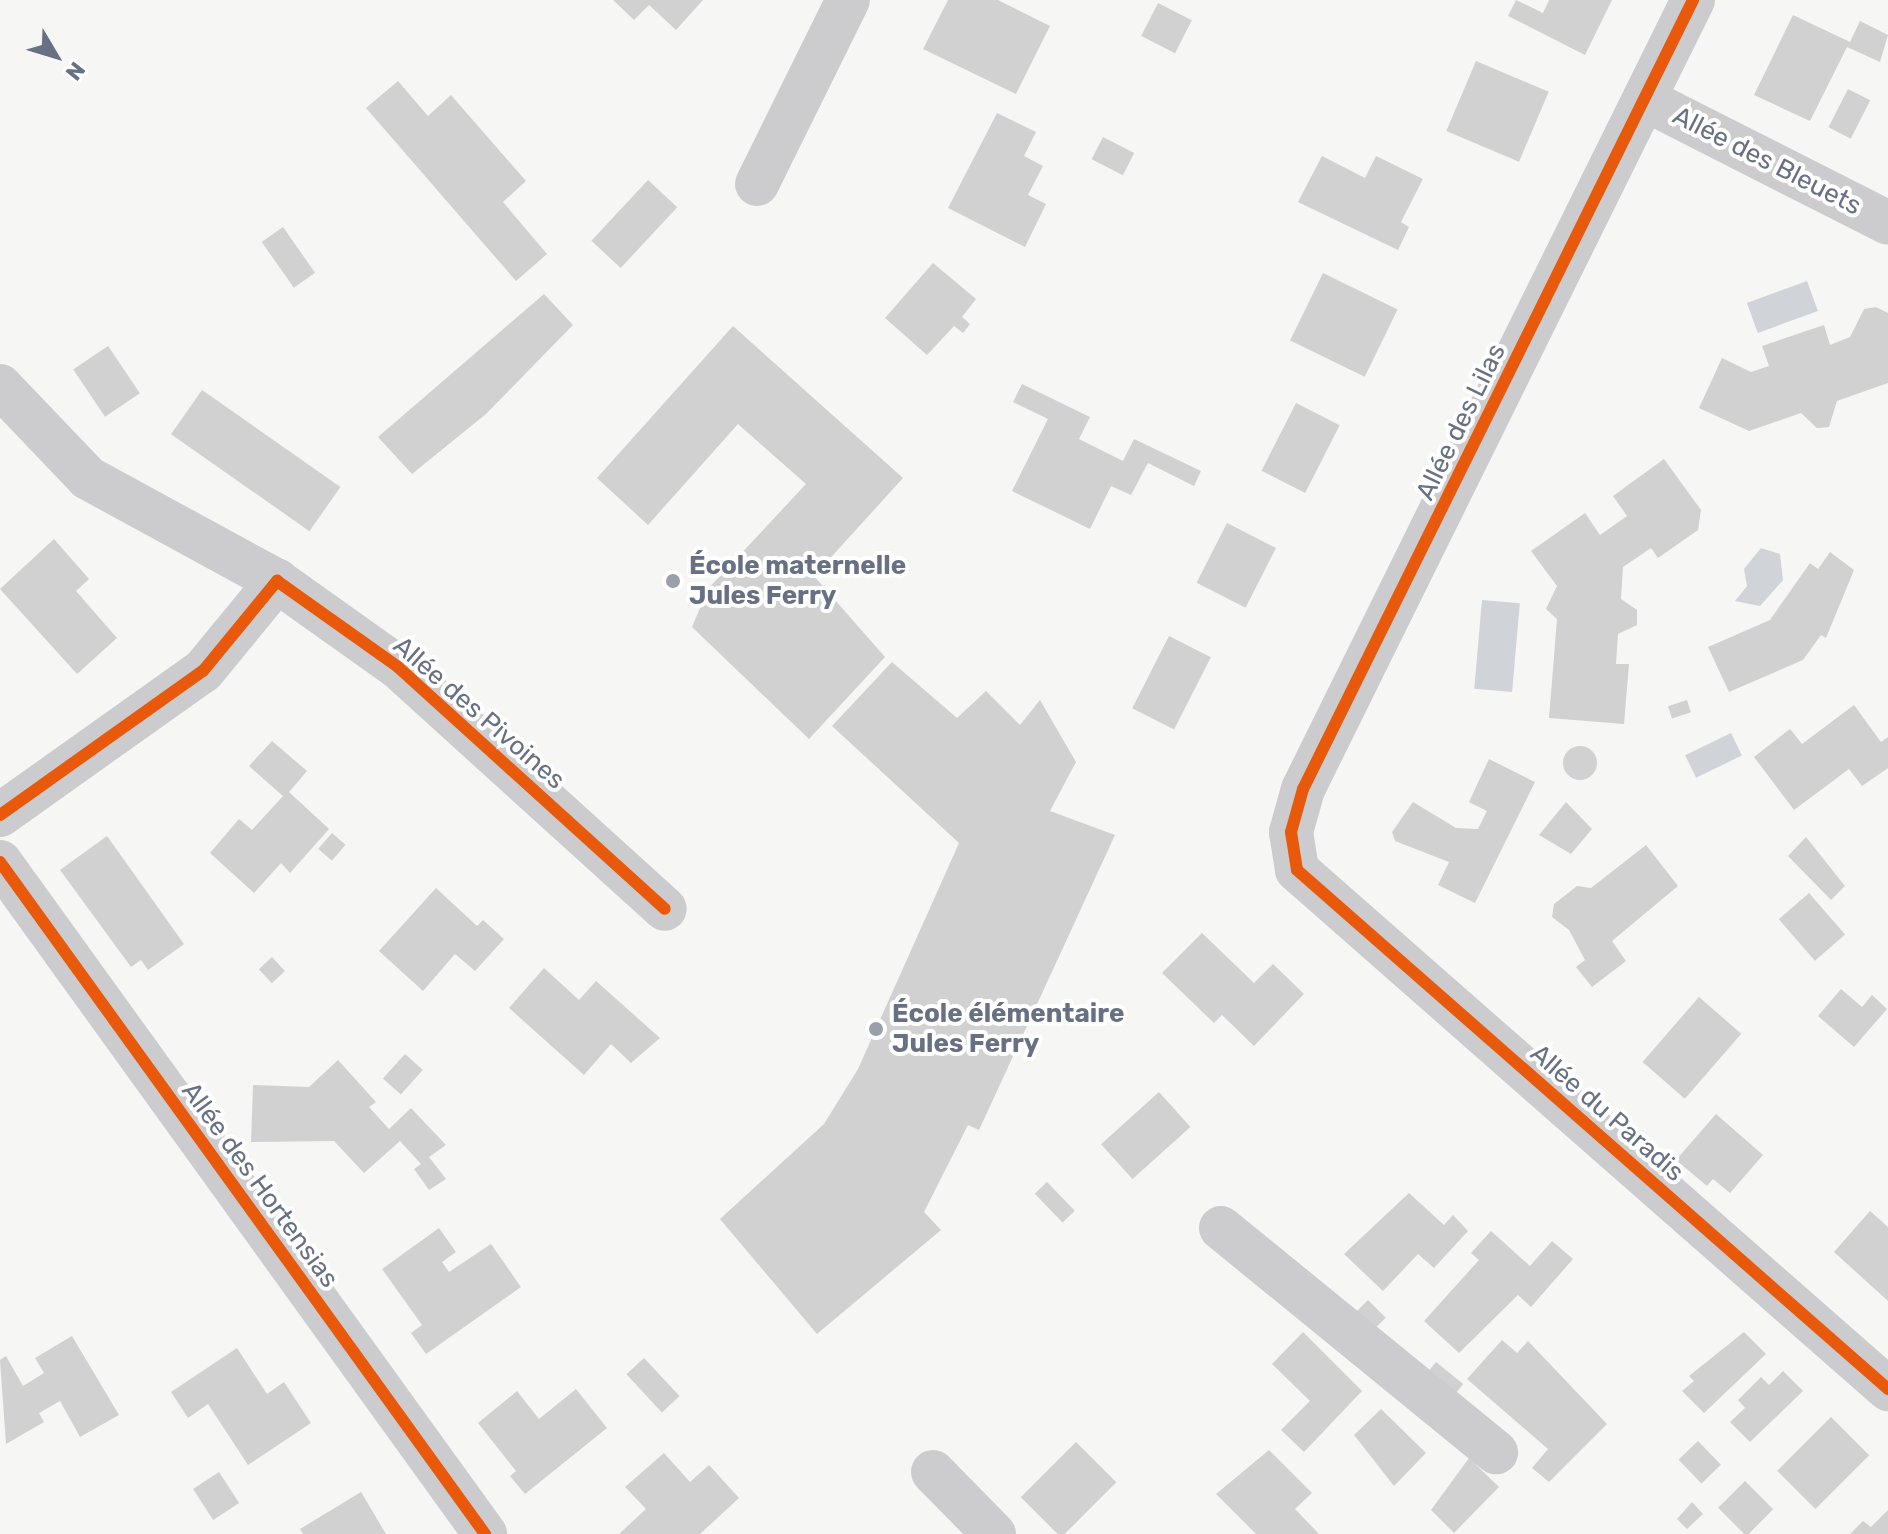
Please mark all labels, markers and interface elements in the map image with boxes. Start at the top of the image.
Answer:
north arrow [16,16,96,96]
text: N [60,57,91,86]
street label: Allée des Bleuets [1668,100,1866,222]
street label: Allée des Lilas [1410,339,1512,505]
place label: École maternelle Jules Ferry [689,550,906,612]
marker: École maternelle Jules Ferry [664,572,682,590]
street label: Allée des Pivoines [387,630,571,796]
place label: École élémentaire Jules Ferry [892,998,1124,1060]
marker: École élémentaire Jules Ferry [867,1020,885,1038]
street label: Allée du Paradis [1524,1038,1690,1188]
street label: Allée des Hortensias [175,1076,345,1294]

